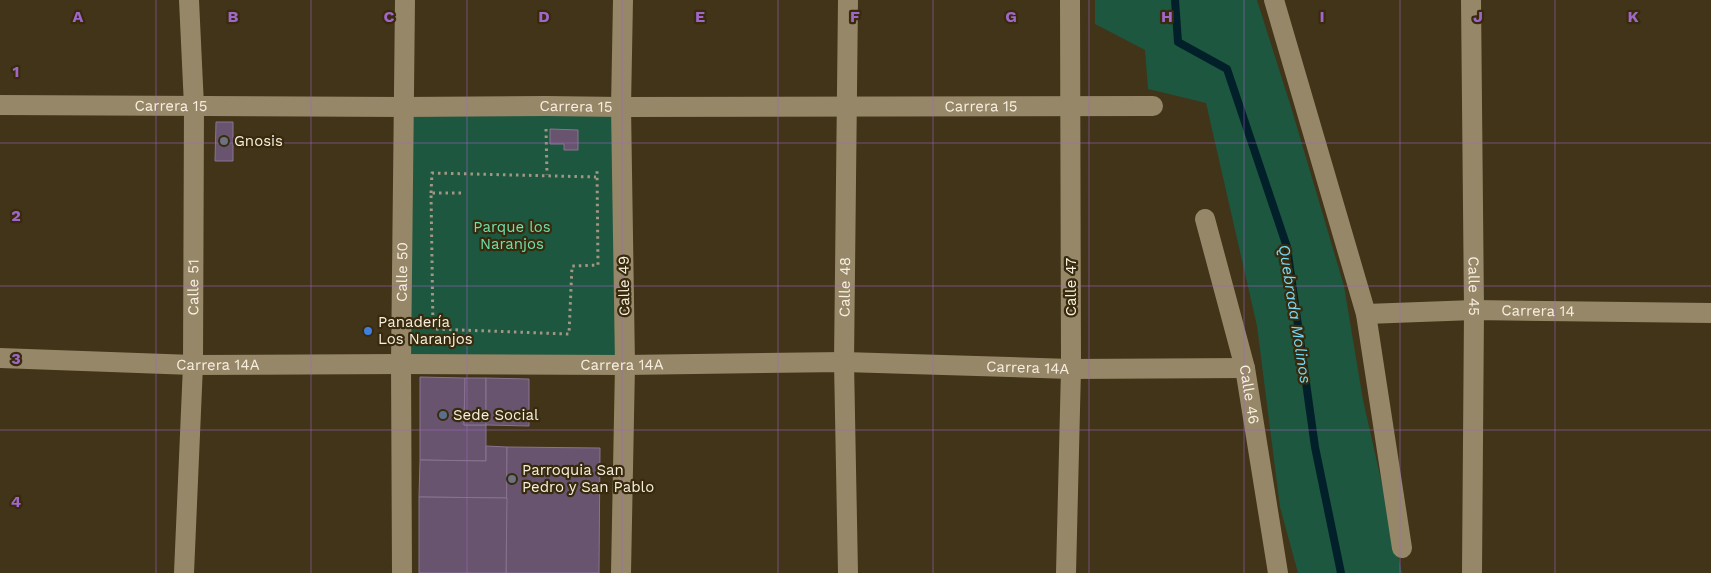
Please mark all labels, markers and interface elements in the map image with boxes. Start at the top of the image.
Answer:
text: A [73,7,84,26]
text: B [228,7,239,26]
text: C [384,7,395,26]
text: D [538,7,550,26]
text: E [695,7,705,26]
text: F [850,7,860,26]
text: G [1005,7,1017,26]
text: H [1161,7,1173,26]
text: I [1319,7,1325,26]
text: J [1473,7,1483,26]
text: K [1627,7,1639,26]
text: 1 [13,62,19,81]
street label: Carrera 15 [134,97,208,115]
street label: Carrera 15 [539,97,613,116]
street label: Carrera 15 [944,97,1017,115]
place label: Gnosis [234,132,283,150]
marker: Gnosis [218,135,230,147]
text: 2 [11,206,21,225]
park label: Parque los Naranjos [473,218,551,253]
street label: Calle 50 [393,242,411,302]
water label: Quebrada Molinos [1275,243,1315,385]
street label: Calle 49 [614,256,634,316]
street label: Calle 45 [1464,256,1483,316]
street label: Calle 48 [835,257,854,317]
street label: Calle 47 [1062,258,1080,316]
street label: Calle 51 [184,259,202,315]
street label: Carrera 14 [1501,301,1575,320]
place label: Panadería Los Naranjos [378,313,473,348]
marker: Panadería Los Naranjos [362,325,374,337]
text: 3 [11,349,21,368]
street label: Carrera 14A [176,355,260,374]
street label: Carrera 14A [580,355,664,374]
street label: Carrera 14A [986,357,1070,378]
street label: Calle 46 [1236,363,1263,425]
place label: Sede Social [453,406,539,424]
marker: Sede Social [437,409,449,421]
place label: Parroquia San Pedro y San Pablo [522,461,654,496]
marker: Parroquia San Pedro y San Pablo [506,473,518,485]
text: 4 [11,492,21,511]

